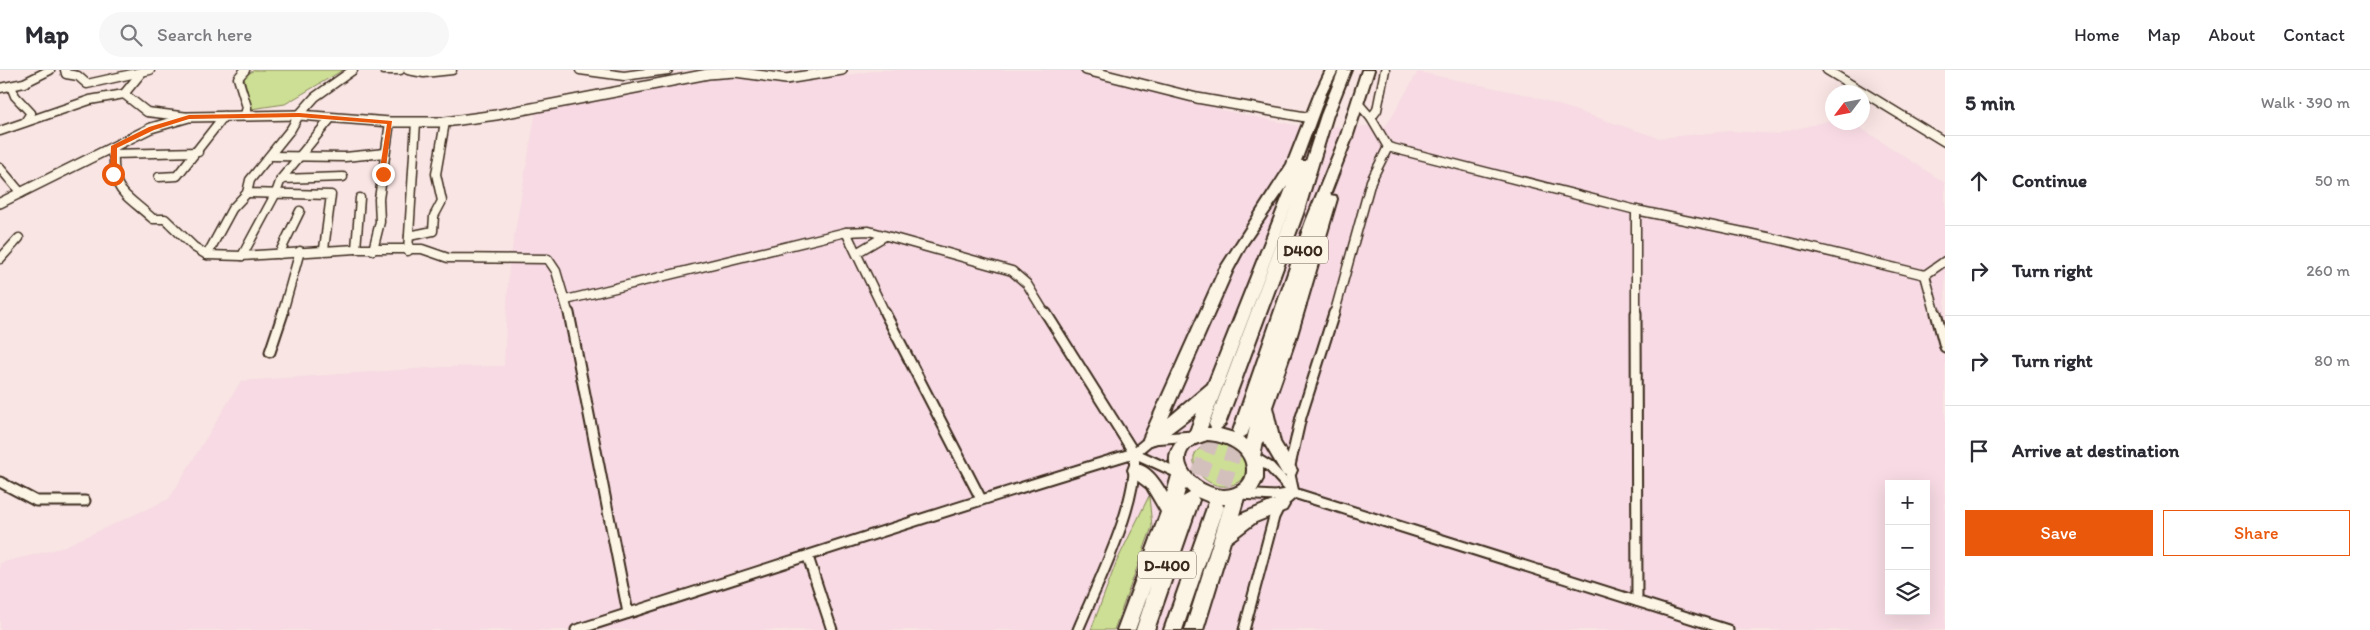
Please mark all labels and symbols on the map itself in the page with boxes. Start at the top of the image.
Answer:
north arrow [1825,85,1870,130]
route start [102,163,125,186]
route end [372,163,395,186]
road number: D400 [1278,236,1328,264]
road number: D-400 [1138,552,1196,578]

